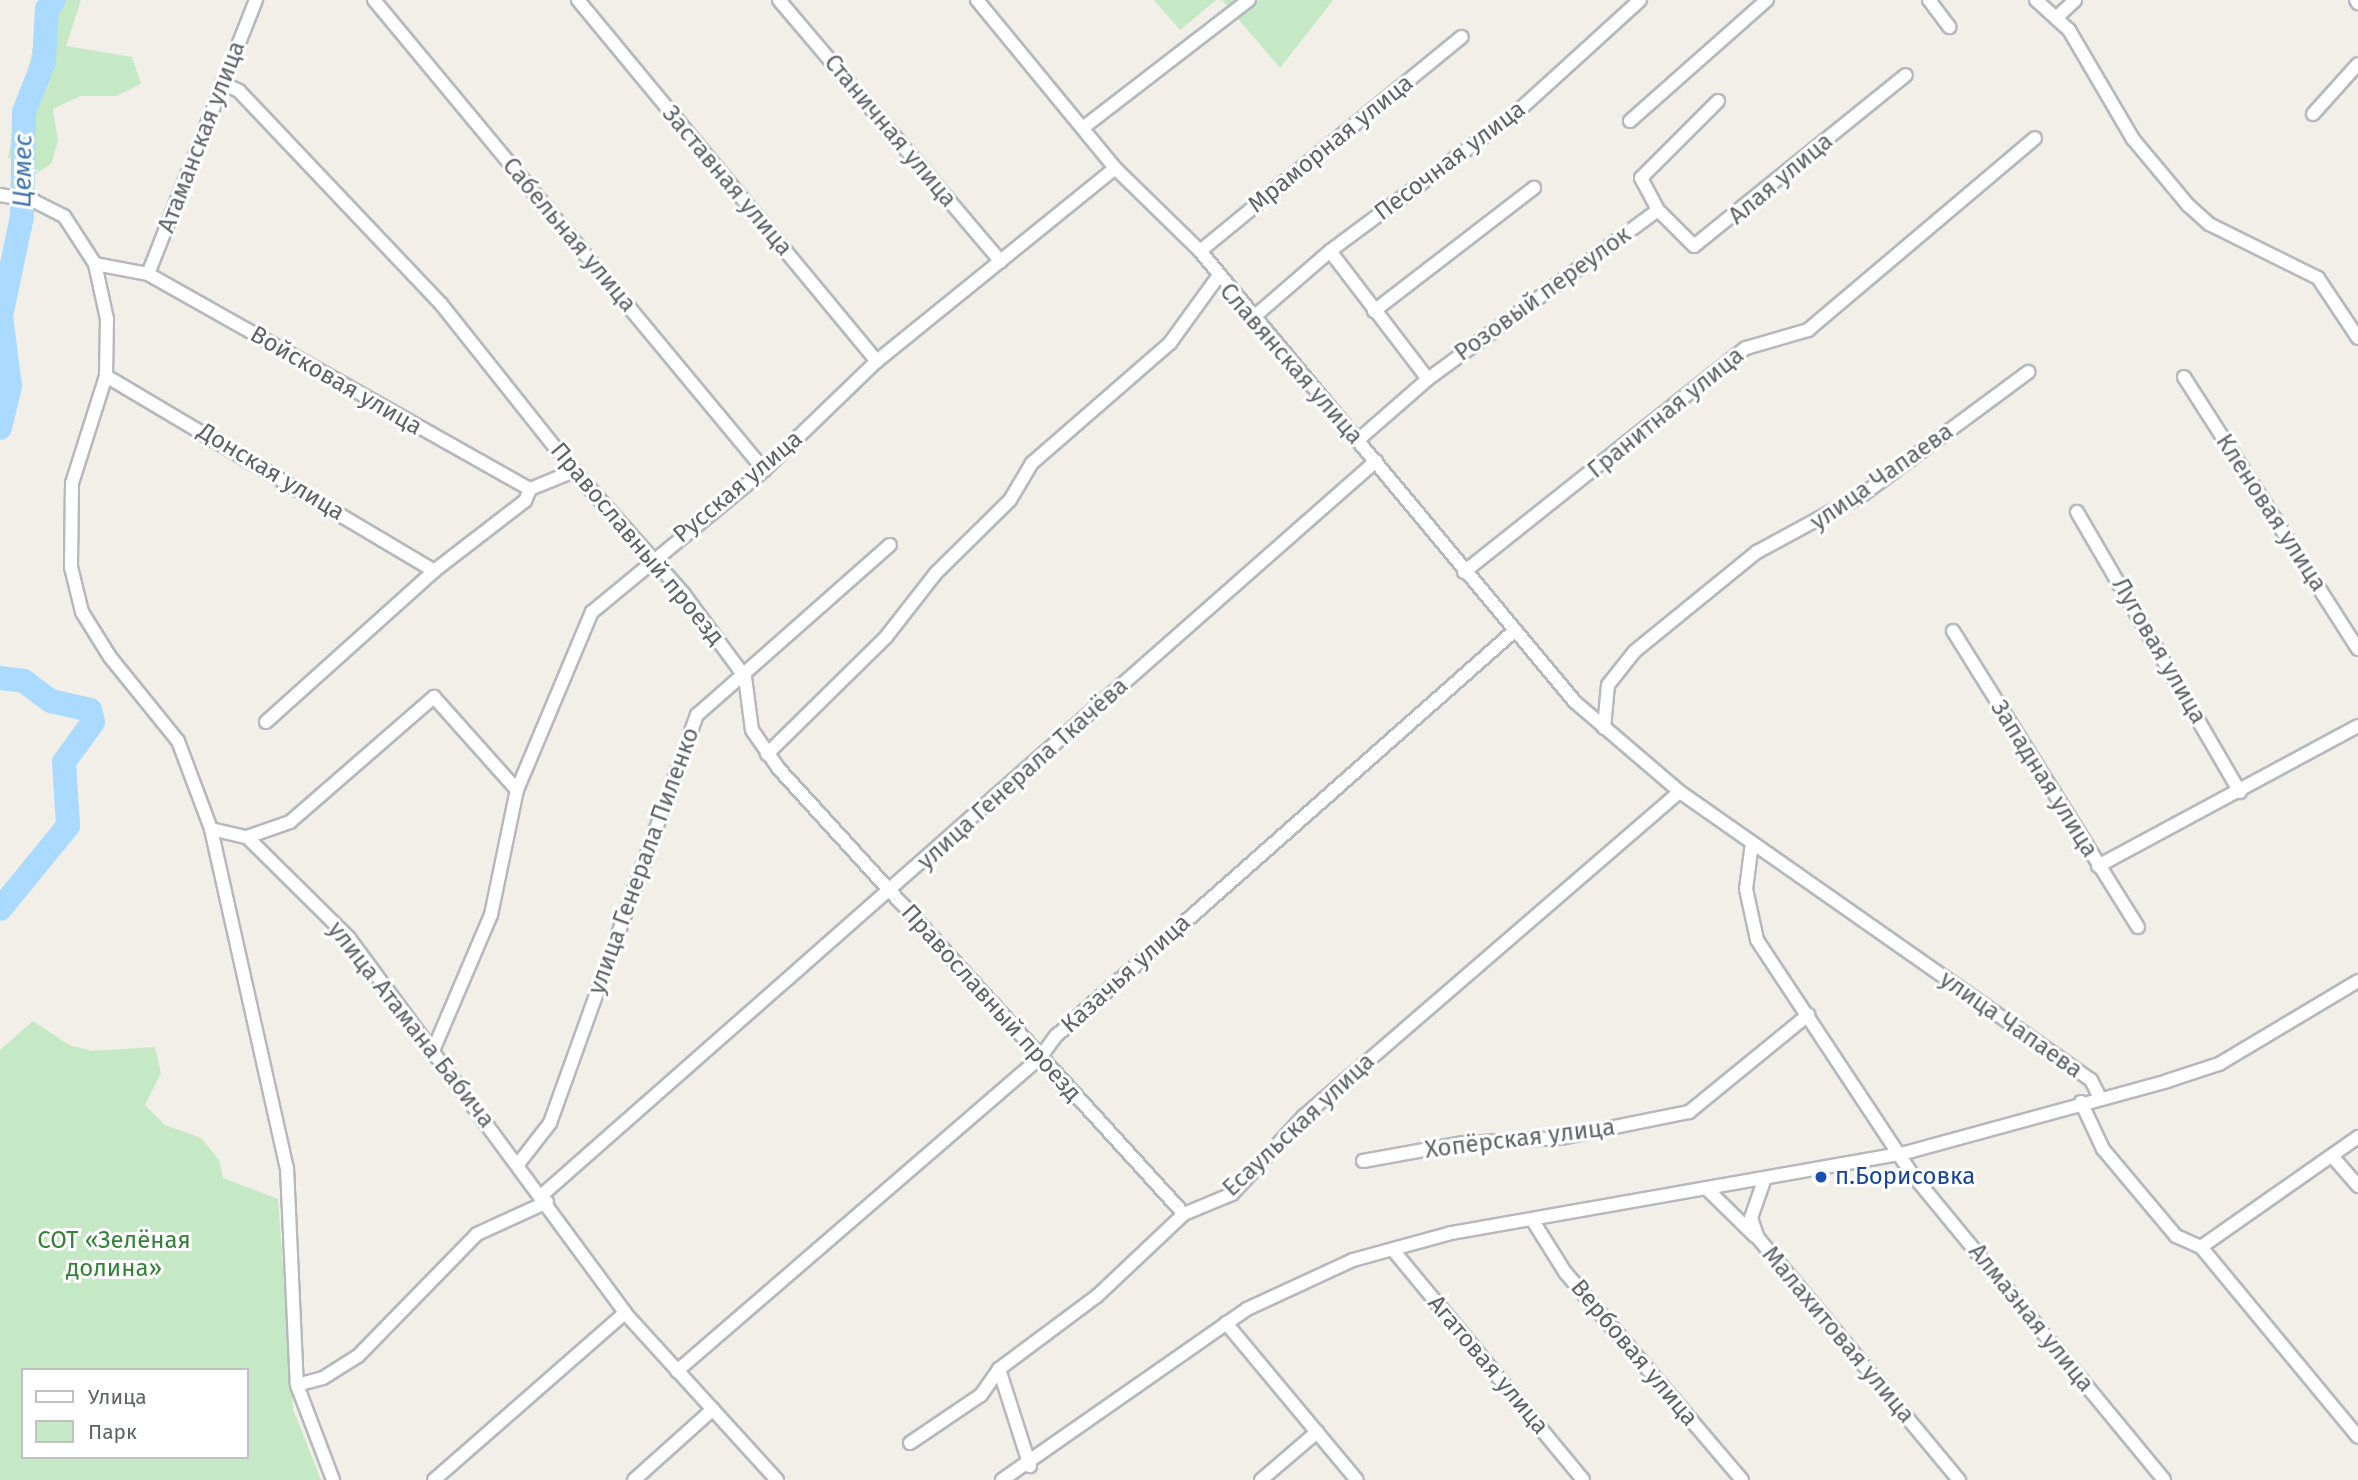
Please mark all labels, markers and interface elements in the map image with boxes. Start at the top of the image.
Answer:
street label: Атаманская улица [152,37,252,237]
street label: Станичная улица [818,49,962,213]
street label: Мраморная улица [1243,69,1419,219]
street label: Песочная улица [1369,95,1531,227]
street label: Заставная улица [656,100,798,262]
street label: Алая улица [1723,127,1839,231]
water label: Цемес [7,134,39,208]
street label: Сабельная улица [496,152,642,318]
street label: Розовый переулок [1449,220,1637,368]
street label: Славянская улица [1213,277,1369,451]
street label: Войсковая улица [245,320,427,442]
street label: Гранитная улица [1582,341,1750,485]
street label: Донская улица [192,417,350,527]
street label: улица Чапаева [1805,417,1959,537]
street label: Русская улица [668,425,808,549]
street label: Кленовая улица [2209,429,2333,597]
street label: Православный проезд [544,437,730,651]
street label: Луговая улица [2105,573,2213,729]
street label: улица Генерала Ткачёва [912,672,1134,876]
street label: Западная улица [1984,695,2104,863]
street label: улица Генерала Пиленко [582,724,706,998]
street label: Православный проезд [895,899,1087,1107]
street label: Казачья улица [1055,908,1197,1040]
street label: улица Атамана Бабича [321,916,501,1134]
street label: улица Чапаева [1934,965,2088,1085]
street label: Есаульская улица [1217,1047,1381,1203]
street label: Хопёрская улица [1423,1113,1617,1165]
place label: п.Борисовка [1835,1163,1975,1191]
marker: п.Борисовка [1813,1169,1829,1185]
park label: СОТ «Зелёная долина» [37,1227,191,1283]
street label: Алмазная улица [1962,1238,2100,1398]
street label: Малахитовая улица [1756,1241,1920,1429]
street label: Вербовая улица [1564,1274,1704,1432]
street label: Агатовая улица [1421,1290,1555,1440]
legend [21,1368,248,1459]
text: Улица [88,1384,147,1410]
text: Парк [88,1419,137,1445]

